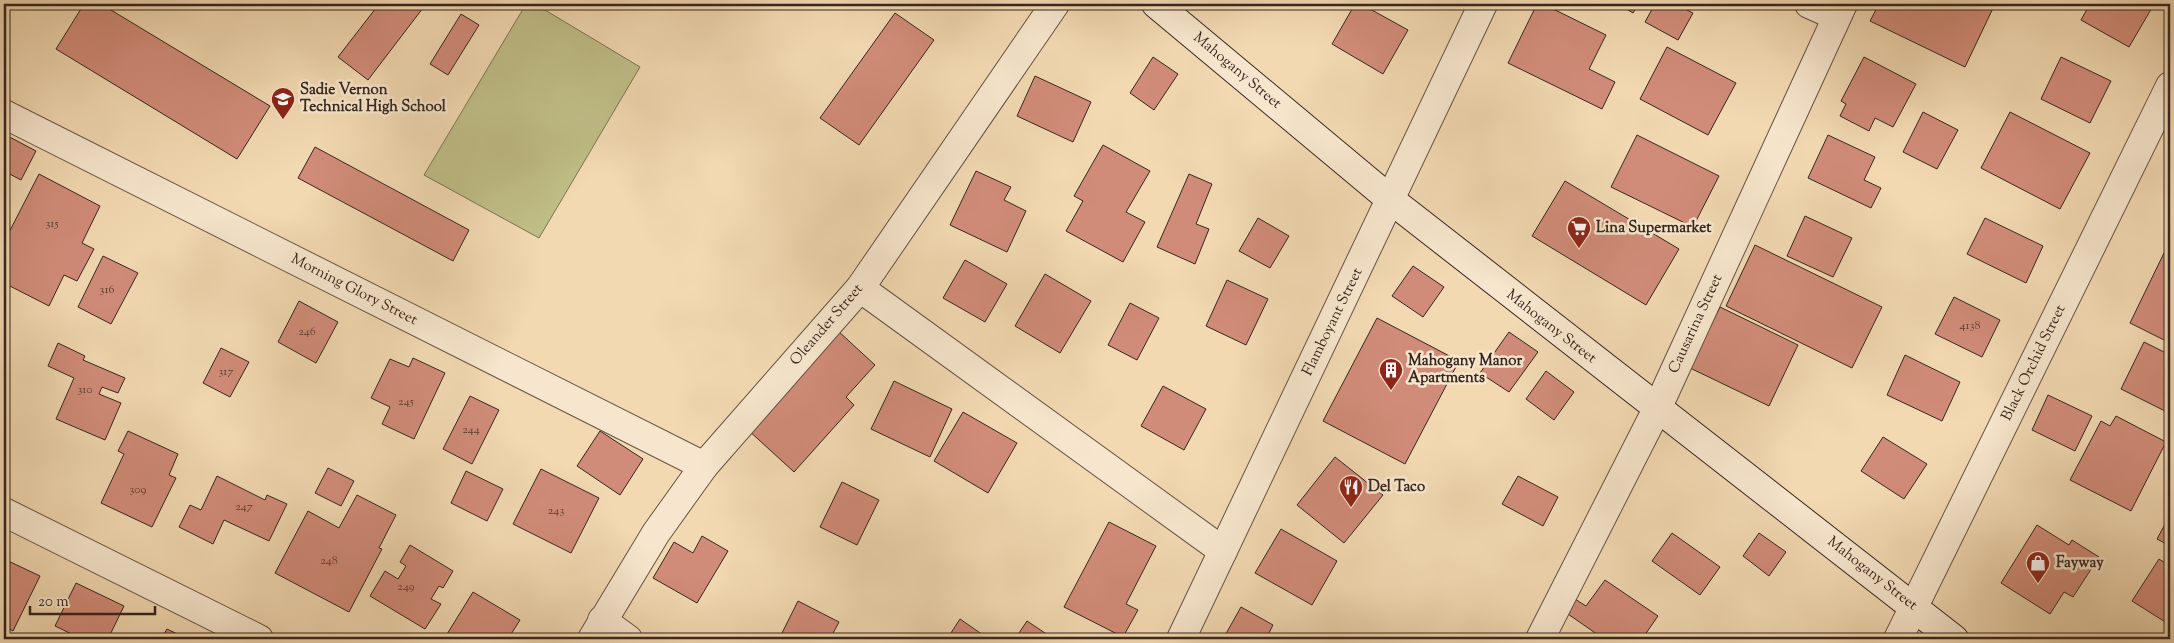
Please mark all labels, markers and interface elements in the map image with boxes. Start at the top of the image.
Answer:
street label: Mahogany Street [1188,28,1286,114]
place label: Sadie Vernon Technical High School [300,80,447,118]
school or university icon: Sadie Vernon Technical High School [270,86,296,120]
house number: 315 [45,215,59,233]
supermarket icon: Lina Supermarket [1566,215,1592,249]
place label: Lina Supermarket [1596,218,1712,239]
street label: Morning Glory Street [287,249,421,331]
street label: Flamboyant Street [1298,264,1368,380]
street label: Causarina Street [1664,271,1728,377]
street label: Oleander Street [786,279,868,371]
house number: 316 [100,281,114,299]
street label: Mahogany Street [1501,285,1601,369]
street label: Black Orchid Street [1997,301,2071,425]
house number: 4138 [1960,317,1980,335]
house number: 246 [298,323,316,341]
place label: Mahogany Manor Apartments [1408,351,1523,389]
building icon: Mahogany Manor Apartments [1378,357,1404,391]
house number: 317 [219,363,233,381]
house number: 310 [77,381,93,399]
house number: 245 [398,393,414,411]
house number: 244 [462,421,480,439]
restaurant icon: Del Taco [1338,474,1364,508]
place label: Del Taco [1368,477,1425,498]
house number: 309 [130,481,147,499]
house number: 247 [235,498,253,516]
house number: 243 [548,502,564,520]
street label: Mahogany Street [1822,532,1922,616]
shop icon: Fayway [2025,550,2051,584]
house number: 248 [320,552,338,570]
place label: Fayway [2056,553,2104,574]
house number: 249 [397,578,415,596]
scale bar [30,583,155,615]
text: 20 m [38,592,69,613]

